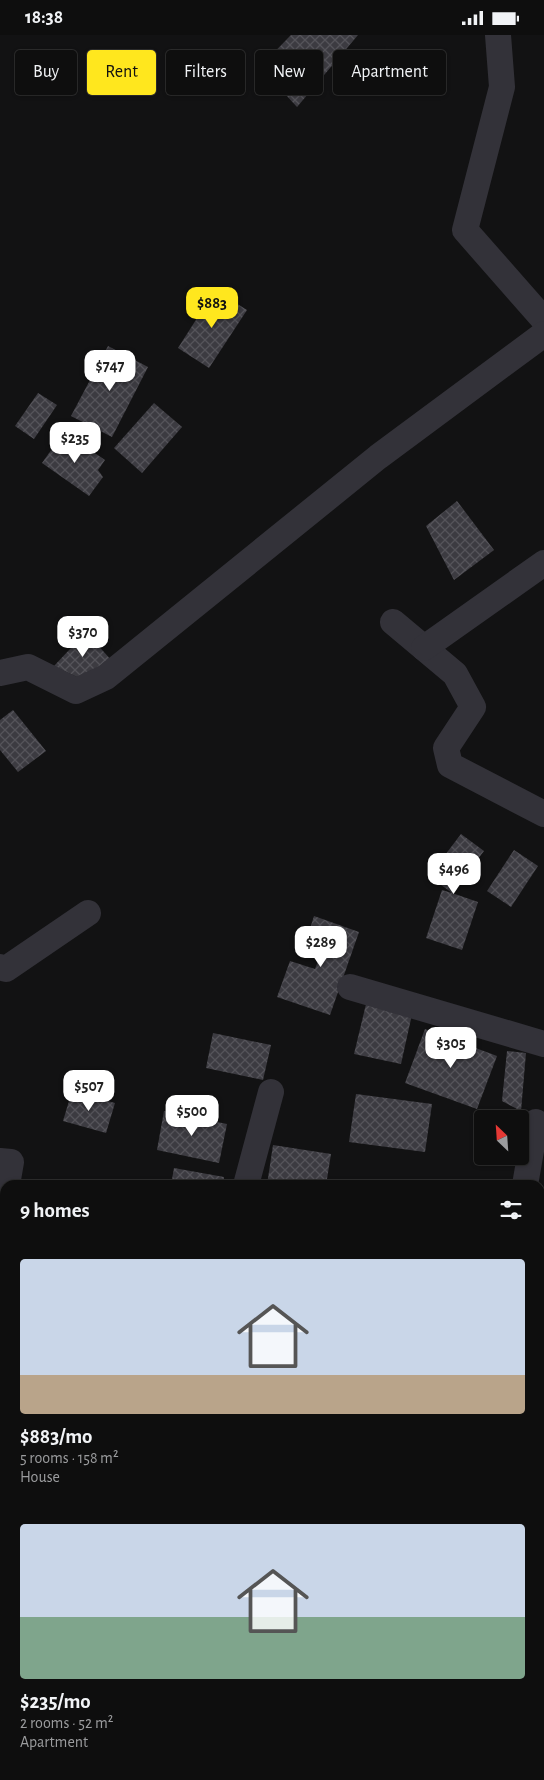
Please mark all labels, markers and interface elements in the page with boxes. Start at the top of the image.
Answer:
text: 18:38 [25,8,63,27]
chip: Buy [15,50,77,95]
chip: Rent [87,50,156,95]
chip: Filters [166,50,245,95]
chip: New [255,50,323,95]
chip: Apartment [333,50,446,95]
pin: $883 [182,287,242,329]
text: $883 [197,295,227,311]
pin: $747 [80,349,140,392]
text: $747 [95,358,125,374]
pin: $235 [45,421,105,464]
text: $235 [61,430,89,446]
pin: $370 [53,615,113,658]
text: $370 [68,624,98,640]
pin: $496 [424,853,484,895]
text: $496 [439,861,469,877]
pin: $289 [291,925,351,968]
text: $289 [306,934,336,950]
pin: $305 [421,1027,481,1069]
text: $305 [436,1035,466,1051]
pin: $507 [59,1069,119,1112]
text: $507 [74,1078,104,1094]
pin: $500 [162,1095,222,1137]
text: $500 [177,1103,207,1119]
north arrow [474,1110,529,1165]
map controls [474,1110,529,1165]
icon: filters [497,1196,525,1224]
text: 9 homes [20,1200,90,1221]
icon: home [228,1291,318,1381]
text: $883/mo [20,1426,93,1447]
text: 5 rooms · 158 m² [20,1450,119,1466]
text: House [20,1469,60,1485]
icon: home [228,1556,318,1646]
text: $235/mo [20,1691,91,1712]
text: 2 rooms · 52 m² [20,1715,113,1731]
text: Apartment [20,1734,88,1750]

